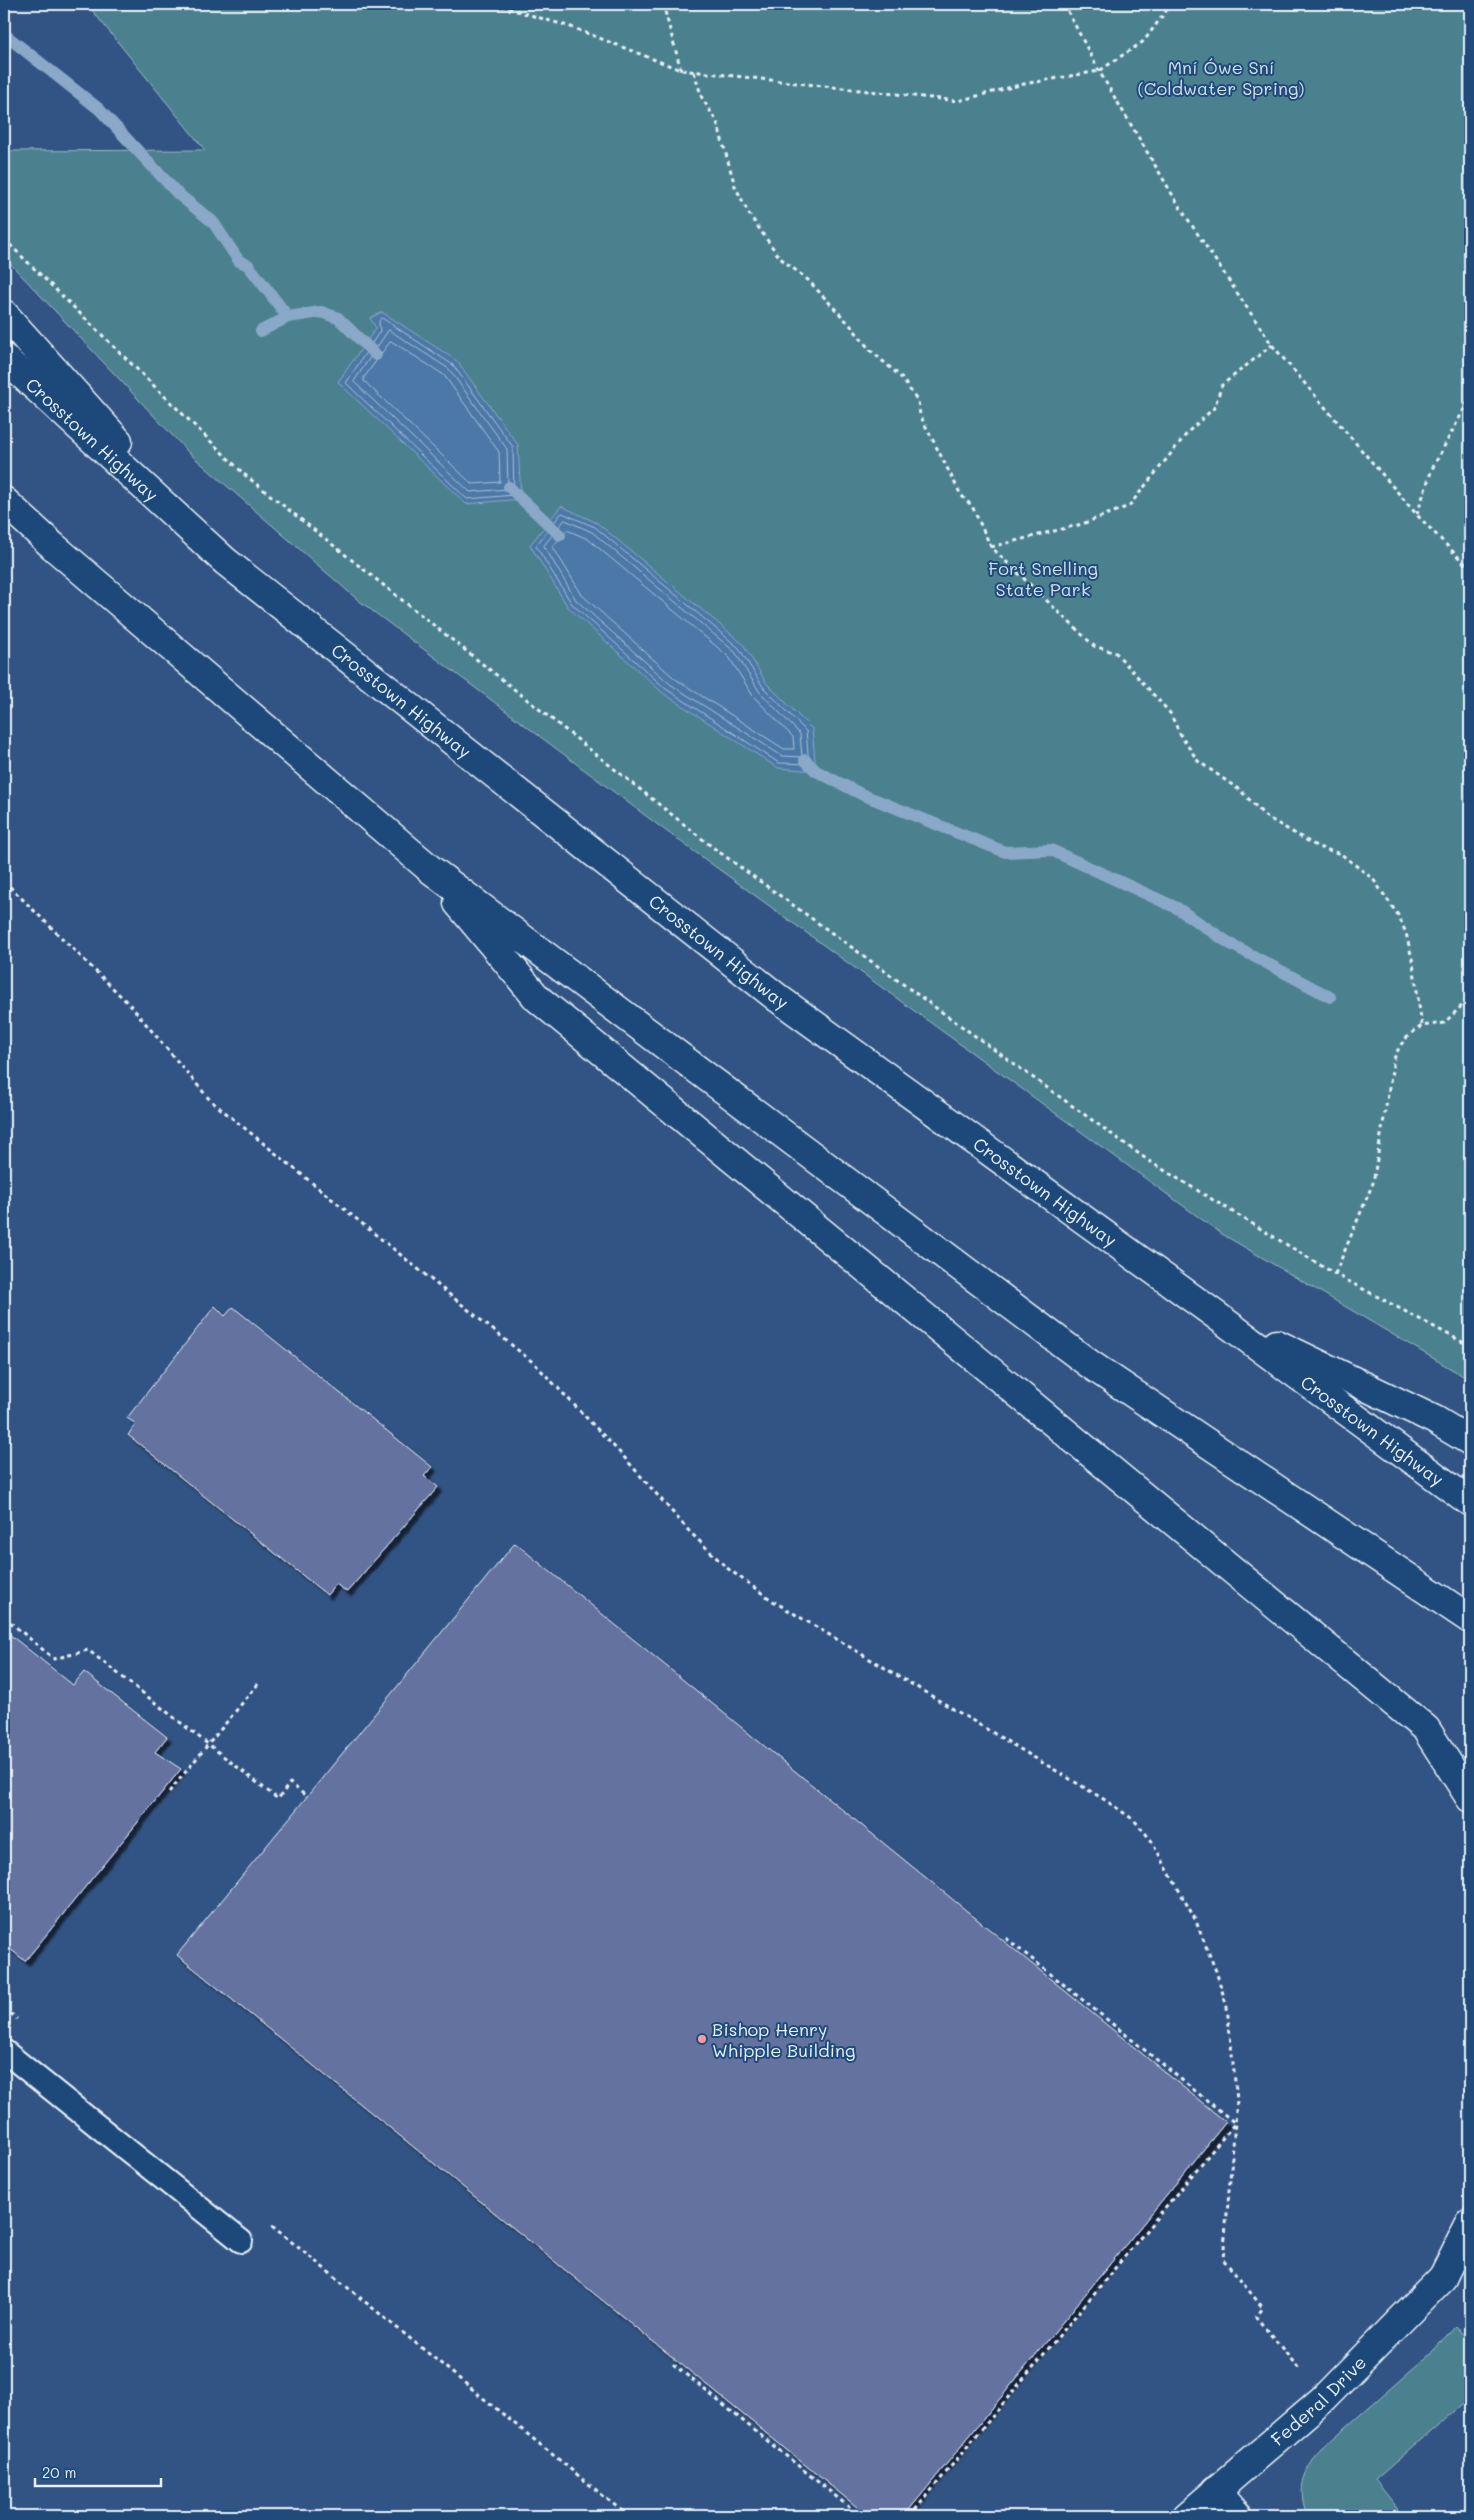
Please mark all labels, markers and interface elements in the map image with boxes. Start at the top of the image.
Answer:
park label: Mní Ówe Sní (Coldwater Spring) [1138,55,1304,100]
street label: Crosstown Highway [21,372,164,506]
park label: Fort Snelling State Park [988,556,1098,601]
street label: Crosstown Highway [327,638,476,763]
street label: Crosstown Highway [644,889,794,1014]
street label: Crosstown Highway [969,1132,1122,1252]
street label: Crosstown Highway [1296,1370,1449,1491]
place label: Bishop Henry Whipple Building [712,2017,855,2062]
marker: Bishop Henry Whipple Building [696,2033,708,2045]
street label: Federal Drive [1266,2350,1371,2451]
scale bar [35,2455,161,2487]
text: 20 m [42,2462,76,2482]

